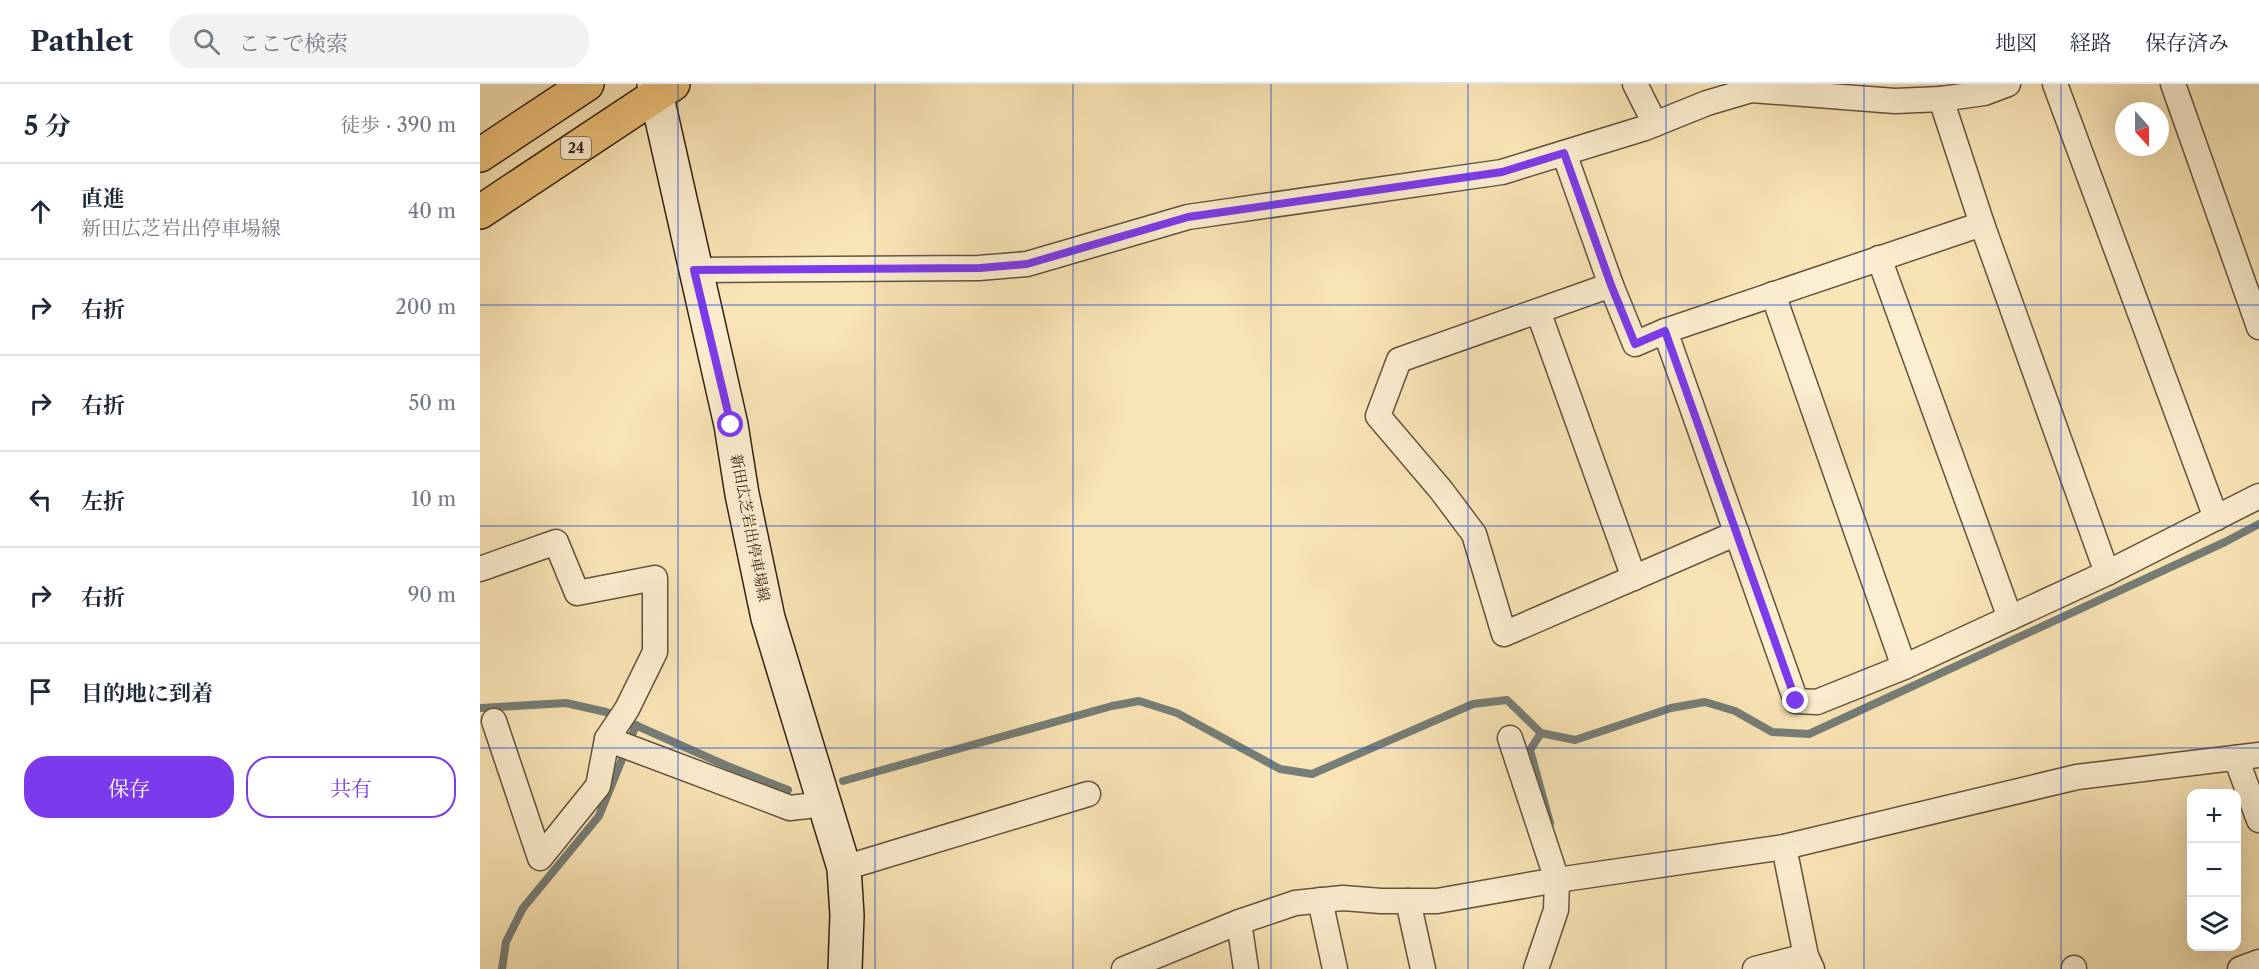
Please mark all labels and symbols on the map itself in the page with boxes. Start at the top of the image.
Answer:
north arrow [2115,102,2169,156]
road number: 24 [561,137,591,159]
route start [717,411,743,437]
street label: 新田広芝岩出停車場線 [727,452,774,603]
route end [1782,687,1808,713]

